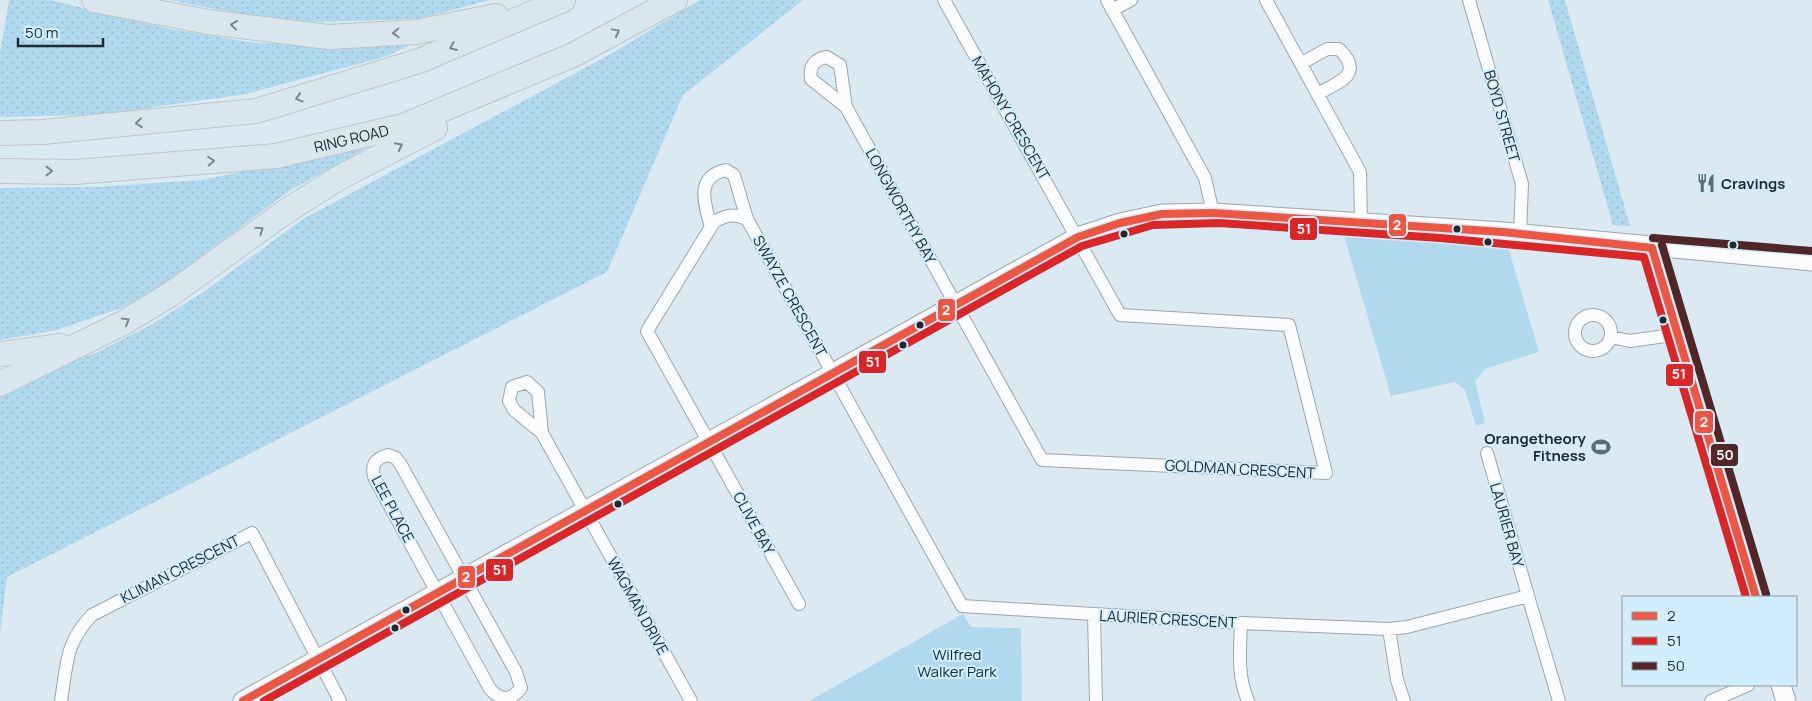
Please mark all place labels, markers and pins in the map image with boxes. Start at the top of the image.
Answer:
restaurant icon: Cravings [1695,172,1717,194]
place label: Cravings [1721,173,1785,194]
unlabelled marker [1452,224,1462,234]
unlabelled marker [1119,229,1129,239]
unlabelled marker [1483,237,1493,247]
unlabelled marker [1728,240,1738,250]
unlabelled marker [1658,315,1668,325]
unlabelled marker [915,320,925,330]
unlabelled marker [898,340,908,350]
place label: Orangetheory Fitness [1484,428,1587,466]
sports icon: Orangetheory Fitness [1590,436,1612,458]
unlabelled marker [613,499,623,509]
unlabelled marker [401,605,411,615]
unlabelled marker [390,623,400,633]

